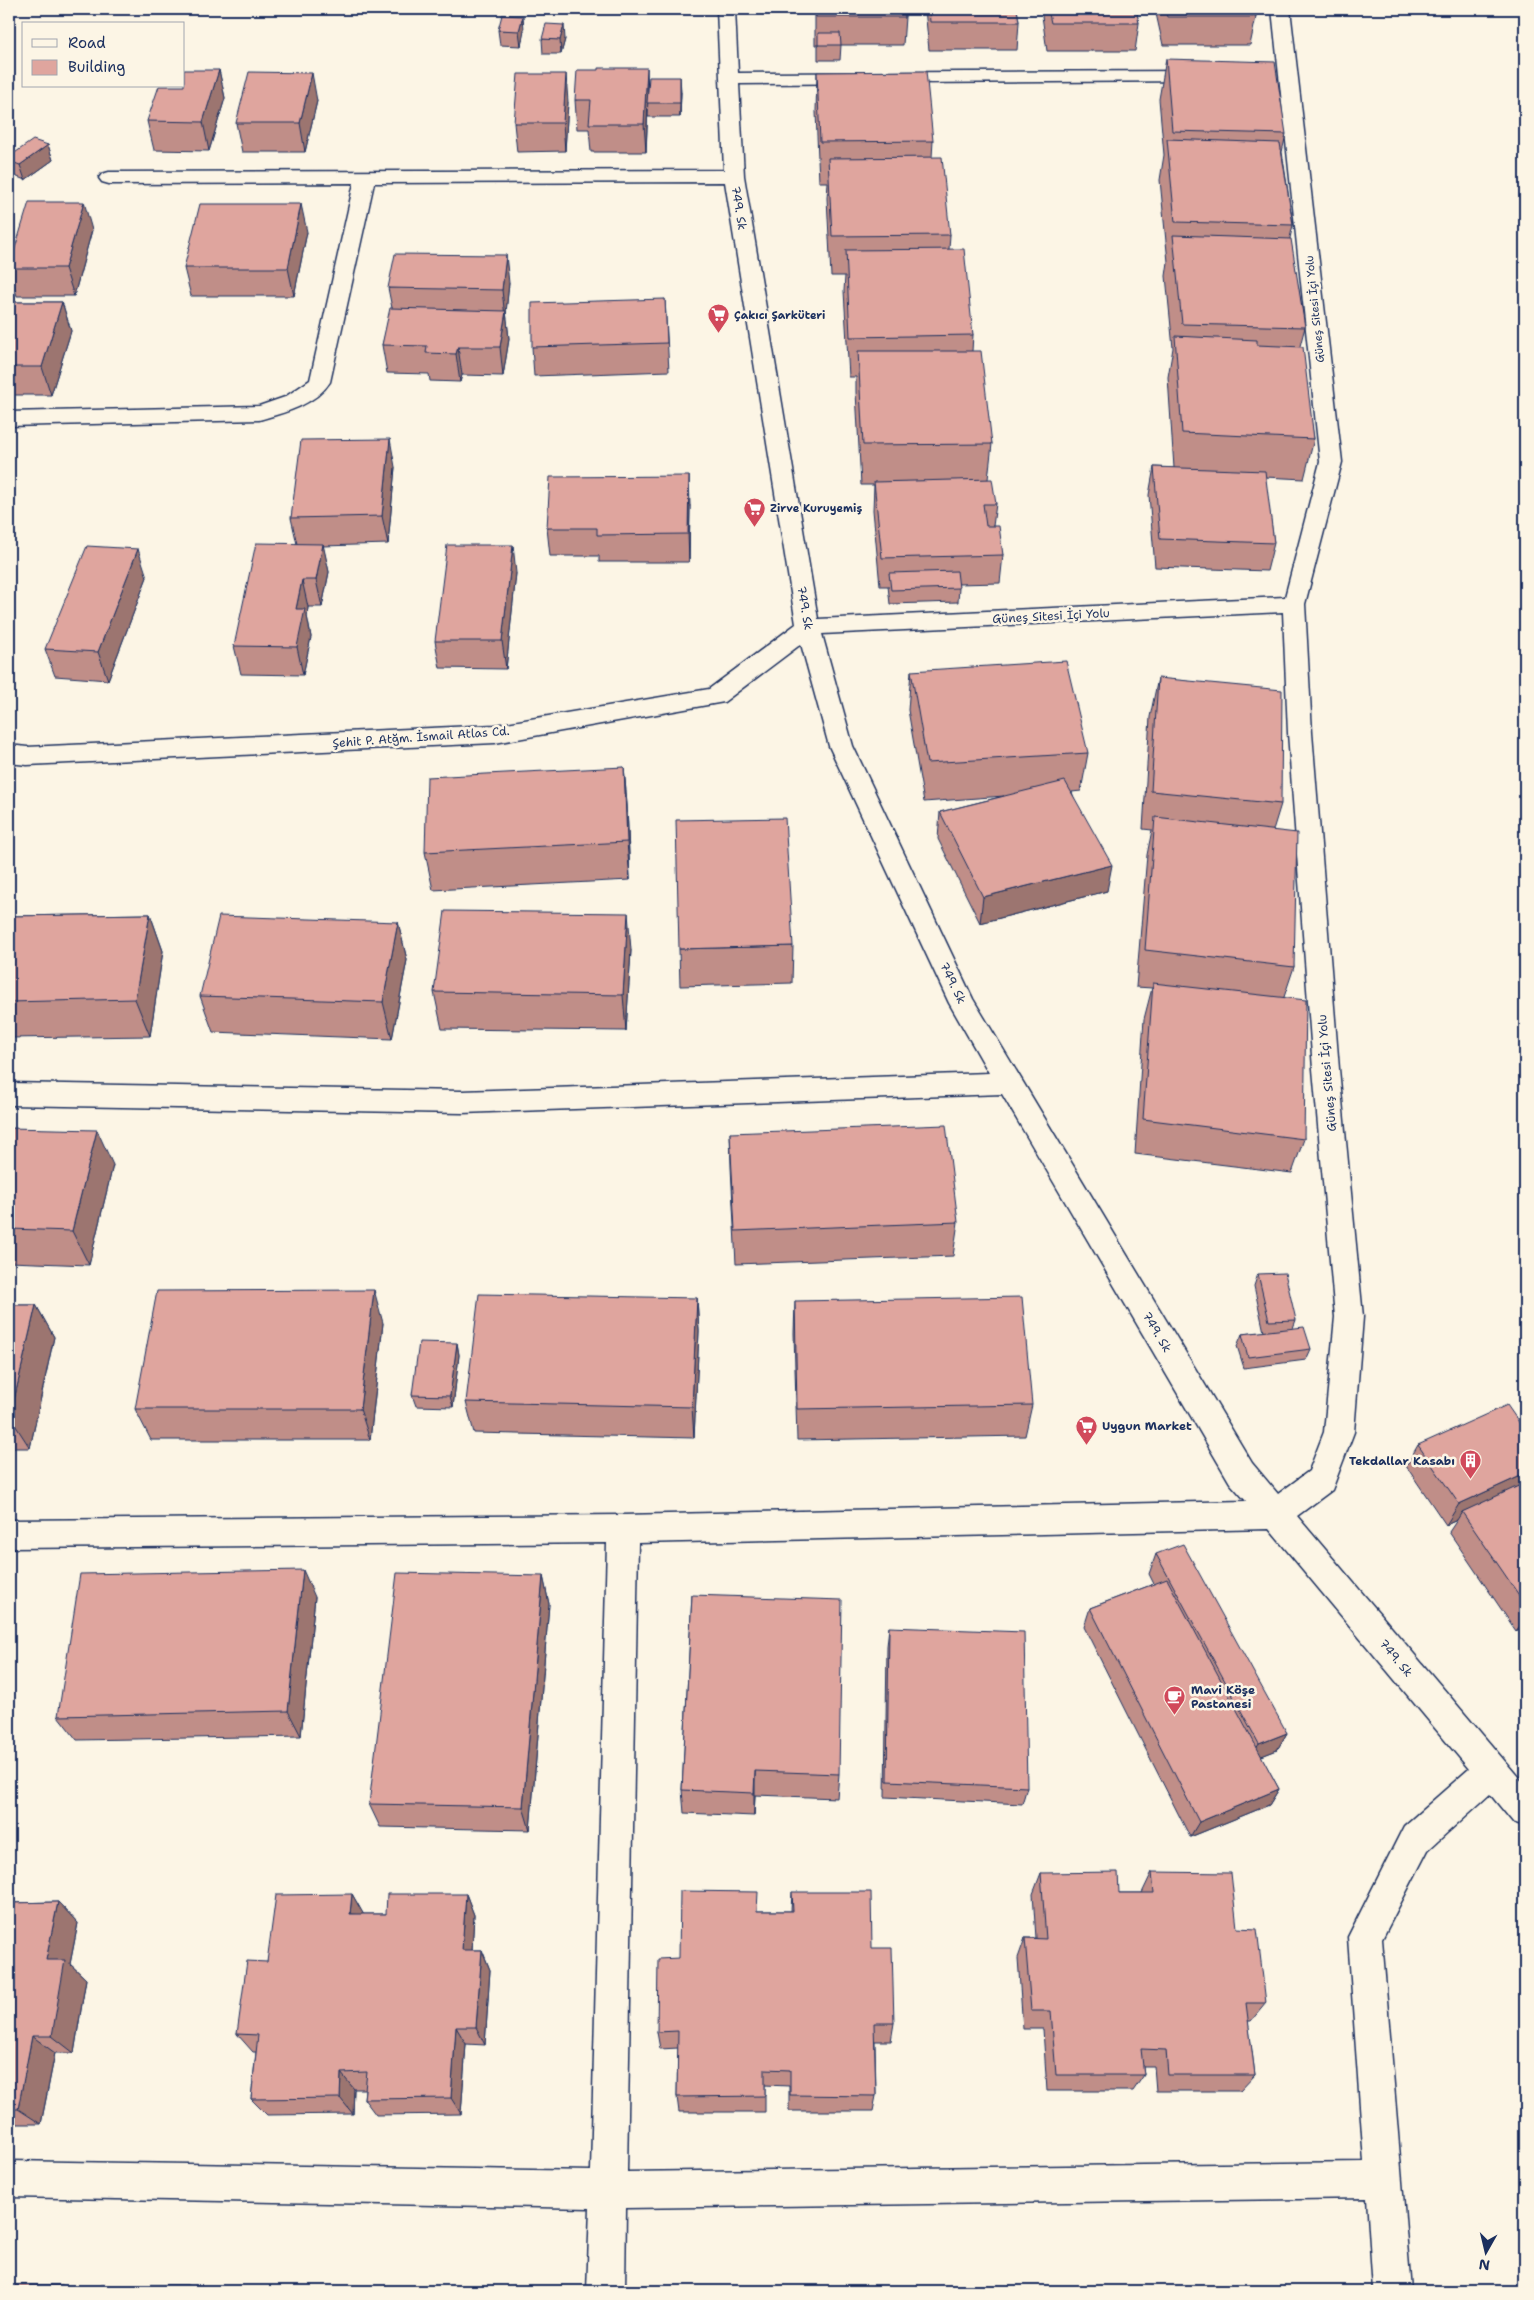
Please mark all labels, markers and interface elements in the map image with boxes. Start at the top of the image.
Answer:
legend [22,22,185,88]
text: Road [68,33,106,53]
text: Building [68,57,125,77]
street label: 749. Sk [728,185,750,231]
street label: Güneş Sitesi İçi Yolu [1302,255,1328,363]
supermarket icon: Çakıcı Şarküteri [706,303,730,334]
place label: Çakıcı Şarküteri [734,308,825,323]
supermarket icon: Zirve Kuruyemiş [742,496,766,527]
place label: Zirve Kuruyemiş [770,501,862,516]
street label: 749. Sk [793,585,817,631]
street label: Güneş Sitesi İçi Yolu [992,605,1110,627]
street label: Şehit P. Atğm. İsmail Atlas Cd. [332,723,510,751]
street label: 749. Sk [936,960,970,1007]
street label: Güneş Sitesi İçi Yolu [1314,1014,1340,1132]
street label: 749. Sk [1139,1309,1175,1355]
supermarket icon: Uygun Market [1074,1414,1098,1445]
place label: Uygun Market [1102,1418,1192,1434]
building icon: Tekdallar Kasabı [1459,1449,1483,1480]
place label: Tekdallar Kasabı [1349,1453,1455,1469]
street label: 749. Sk [1376,1636,1416,1680]
place label: Mavi Köşe Pastanesi [1191,1682,1255,1712]
cafe icon: Mavi Köşe Pastanesi [1163,1685,1187,1716]
north arrow [1462,2228,1512,2278]
text: N [1477,2255,1491,2275]

